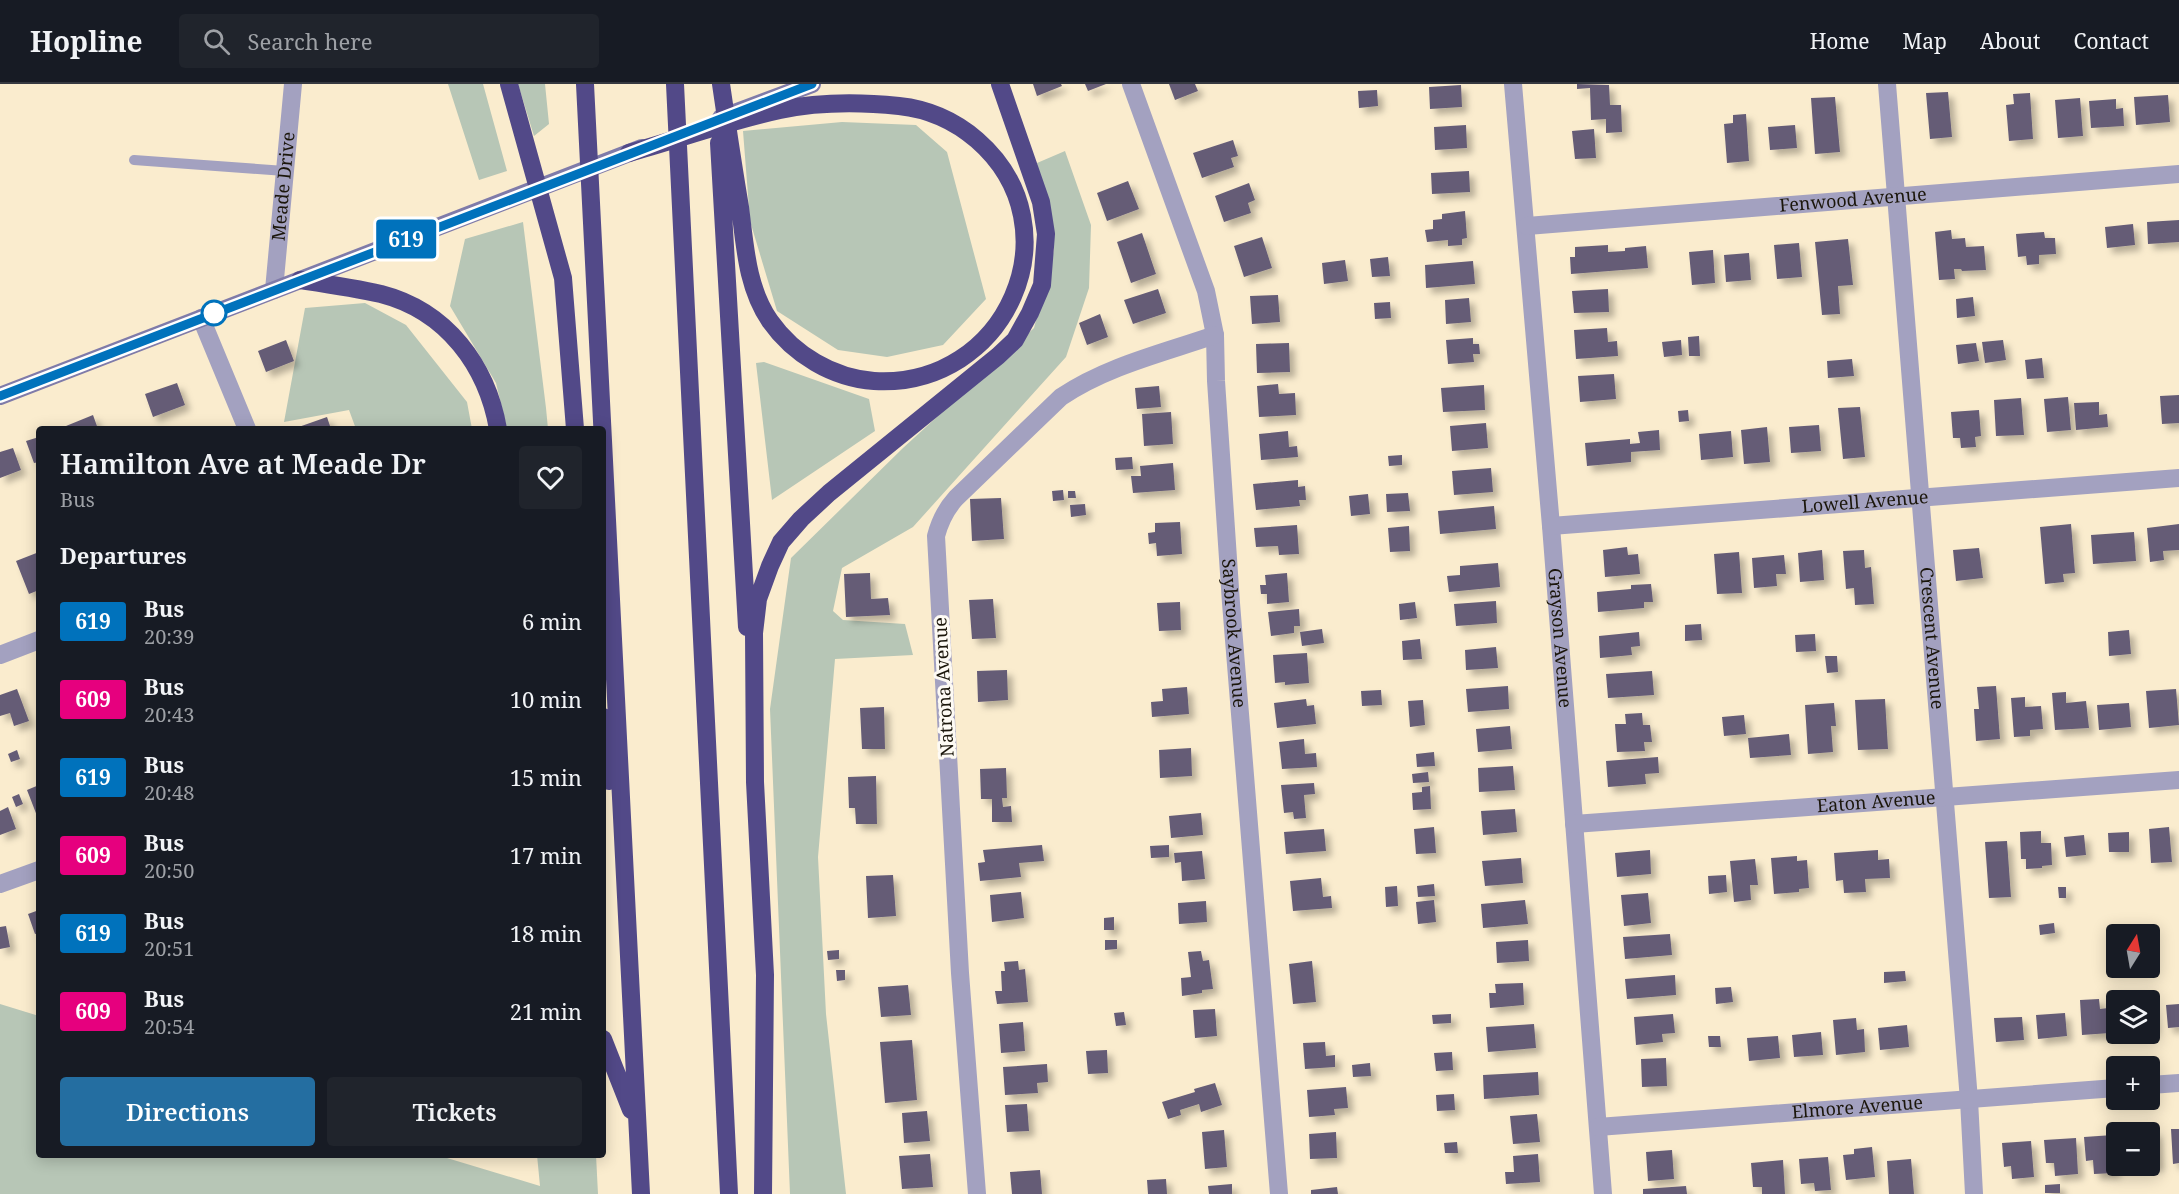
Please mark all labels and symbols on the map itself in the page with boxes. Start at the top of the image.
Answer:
street label: Meade Drive [266,131,300,242]
street label: Fenwood Avenue [1778,181,1927,217]
line badge: 619 [372,220,440,258]
unlabelled marker [201,300,227,326]
street label: Lowell Avenue [1801,484,1929,518]
street label: Saybrook Avenue [1217,558,1252,709]
street label: Crescent Avenue [1915,566,1950,710]
street label: Grayson Avenue [1543,567,1578,709]
street label: Natrona Avenue [927,617,959,757]
street label: Eaton Avenue [1816,785,1936,817]
north arrow [2106,924,2160,978]
street label: Elmore Avenue [1791,1090,1924,1123]

